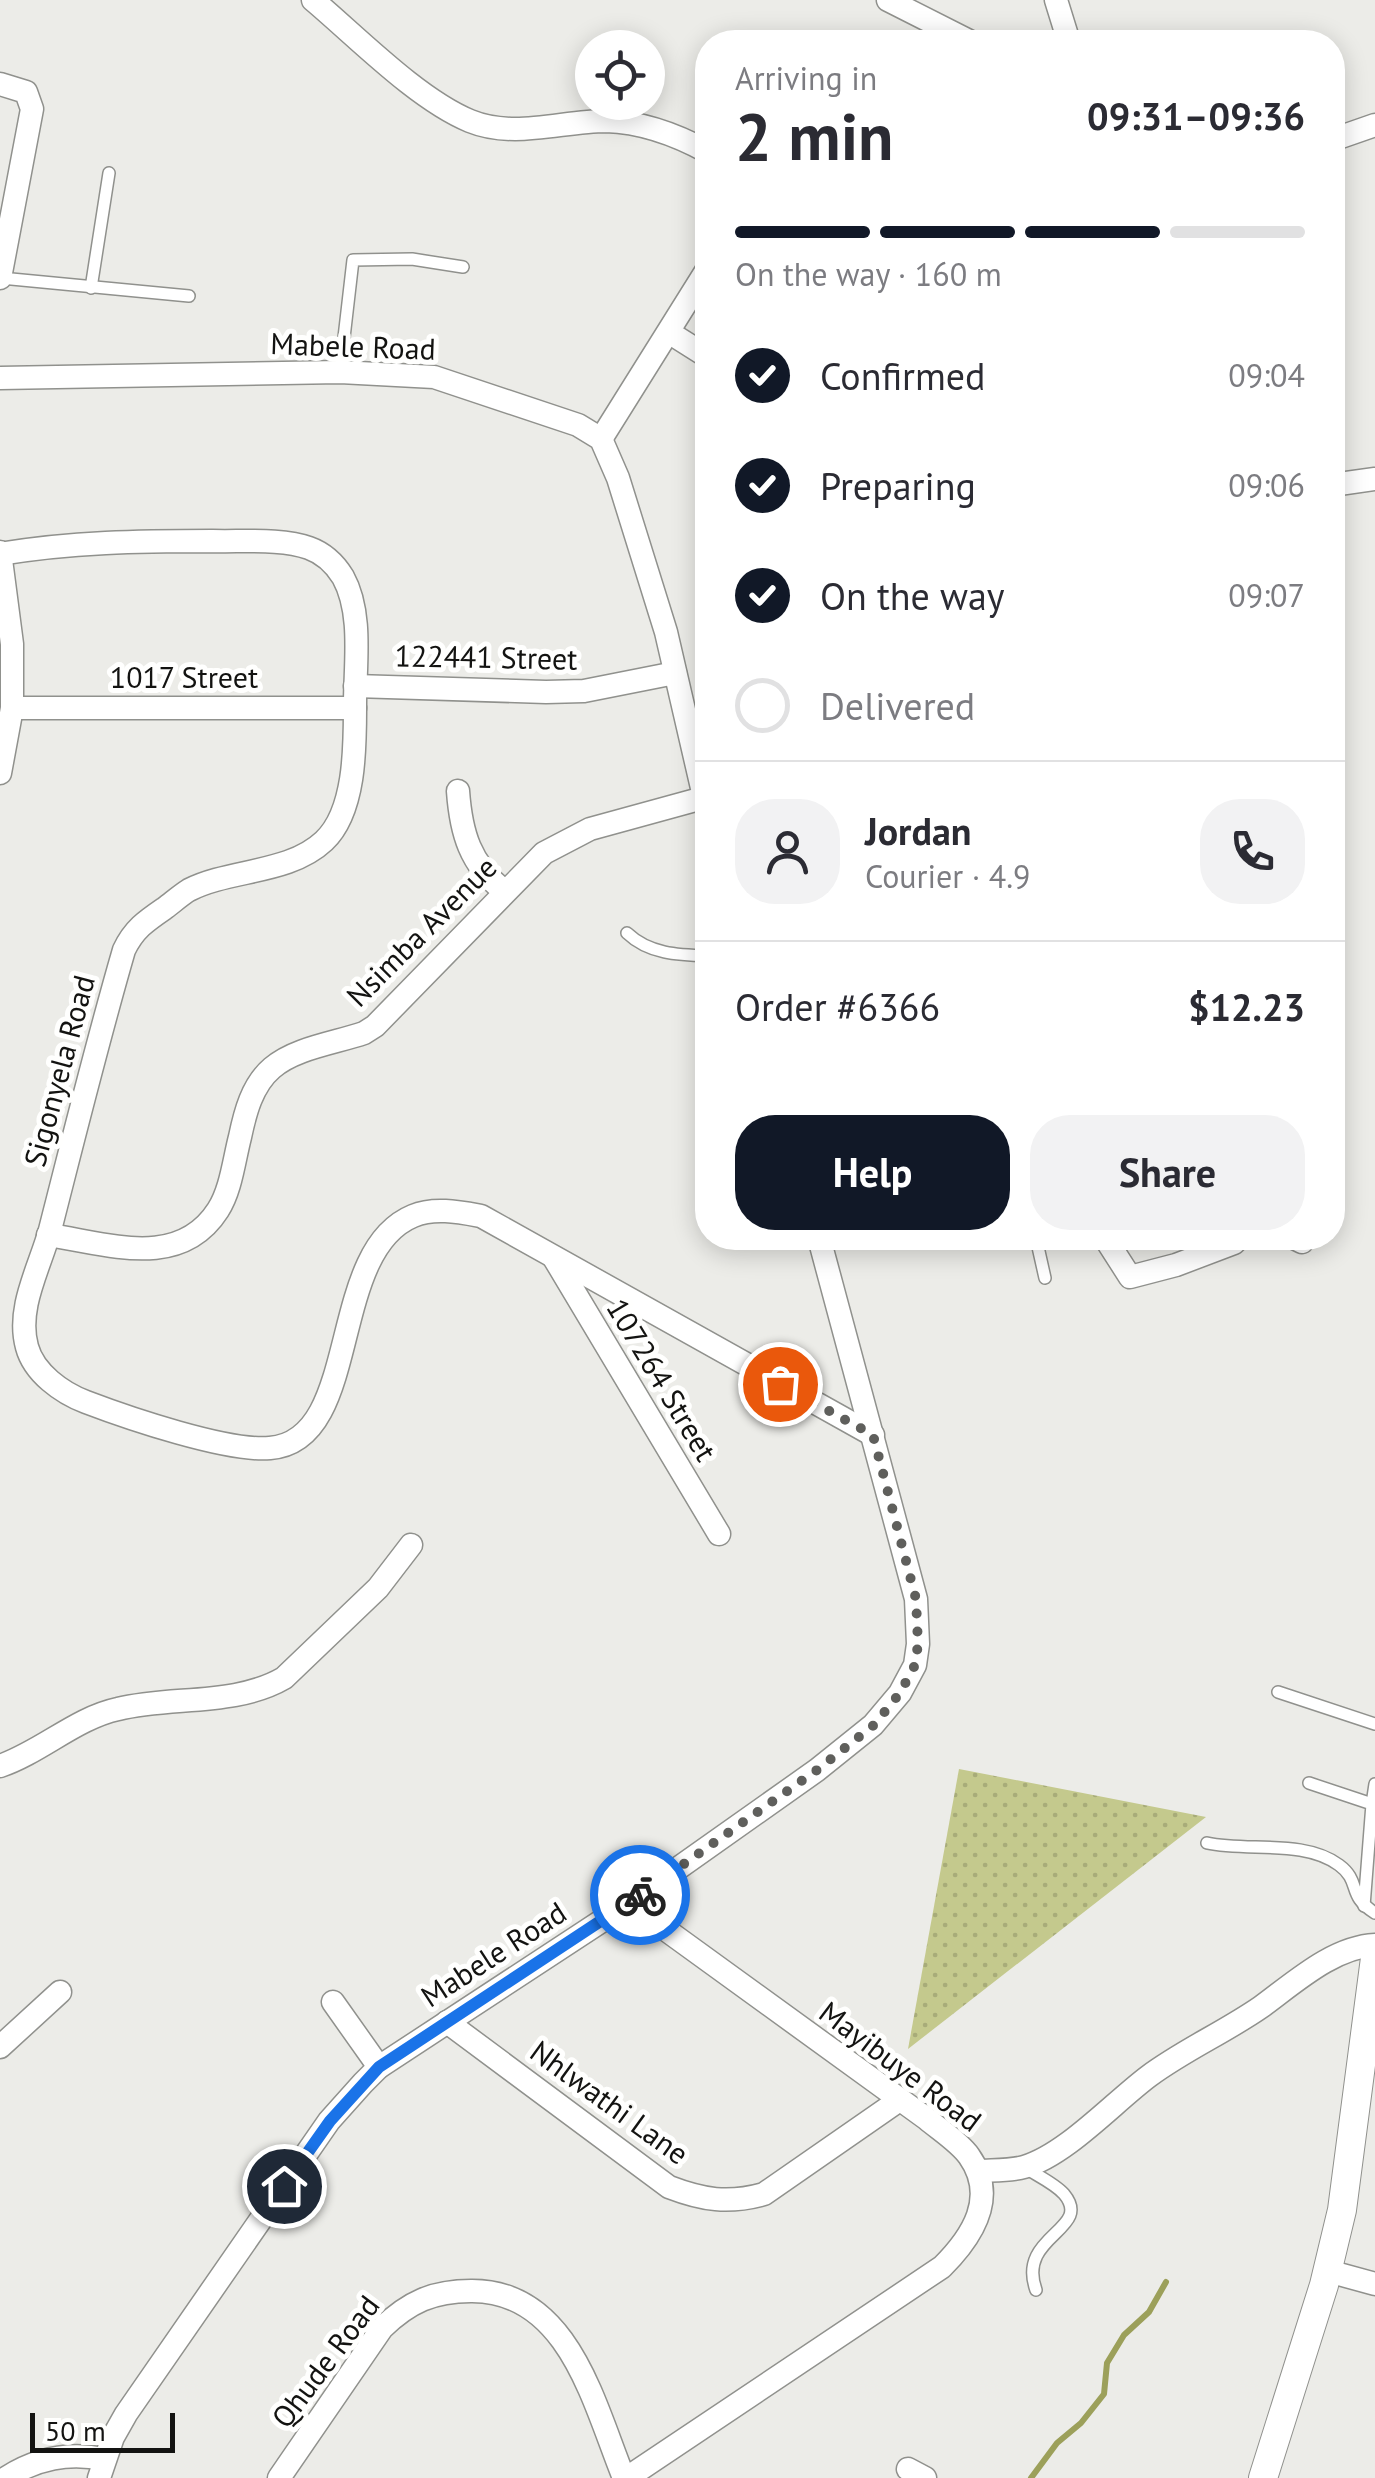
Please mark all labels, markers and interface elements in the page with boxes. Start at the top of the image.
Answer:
map controls [575,30,665,120]
button: locate [575,30,665,120]
text: Arriving in [735,57,877,99]
text: 09:31–09:36 [1087,91,1305,140]
text: 2 min [735,94,894,178]
text: On the way · 160 m [735,253,1002,295]
street label: Mabele Road [270,323,436,368]
icon: check [735,348,790,403]
text: Confirmed [820,351,986,400]
text: 09:04 [1228,354,1305,396]
icon: check [735,458,790,513]
text: Preparing [820,461,976,510]
text: 09:06 [1228,464,1305,506]
icon: check [735,568,790,623]
text: On the way [820,571,1005,620]
text: 09:07 [1228,574,1305,616]
street label: 122441 Street [394,635,578,678]
street label: 1017 Street [110,657,258,696]
text: Delivered [820,681,975,730]
button: person [735,799,840,904]
button: phone [1200,799,1305,904]
text: Jordan [865,806,971,855]
street label: Nsimba Avenue [337,847,504,1014]
text: Courier · 4.9 [865,855,1031,897]
street label: Sigonyela Road [14,971,103,1171]
text: Order #6366 [735,982,940,1031]
text: $12.23 [1188,982,1305,1031]
button: Help [735,1115,1010,1230]
button: Share [1030,1115,1305,1230]
street label: 107264 Street [599,1291,726,1468]
pin [738,1342,823,1427]
icon: bag [753,1357,808,1412]
courier [590,1845,690,1945]
icon: bike [613,1868,668,1923]
street label: Mabele Road [413,1892,573,2015]
street label: Mayibuye Road [812,1992,990,2140]
street label: Nhlwathi Lane [523,2031,697,2172]
pin [242,2144,327,2229]
icon: home [257,2159,312,2214]
street label: Qhude Road [262,2287,387,2435]
scale bar [30,2408,175,2452]
text: 50 m [45,2412,106,2449]

